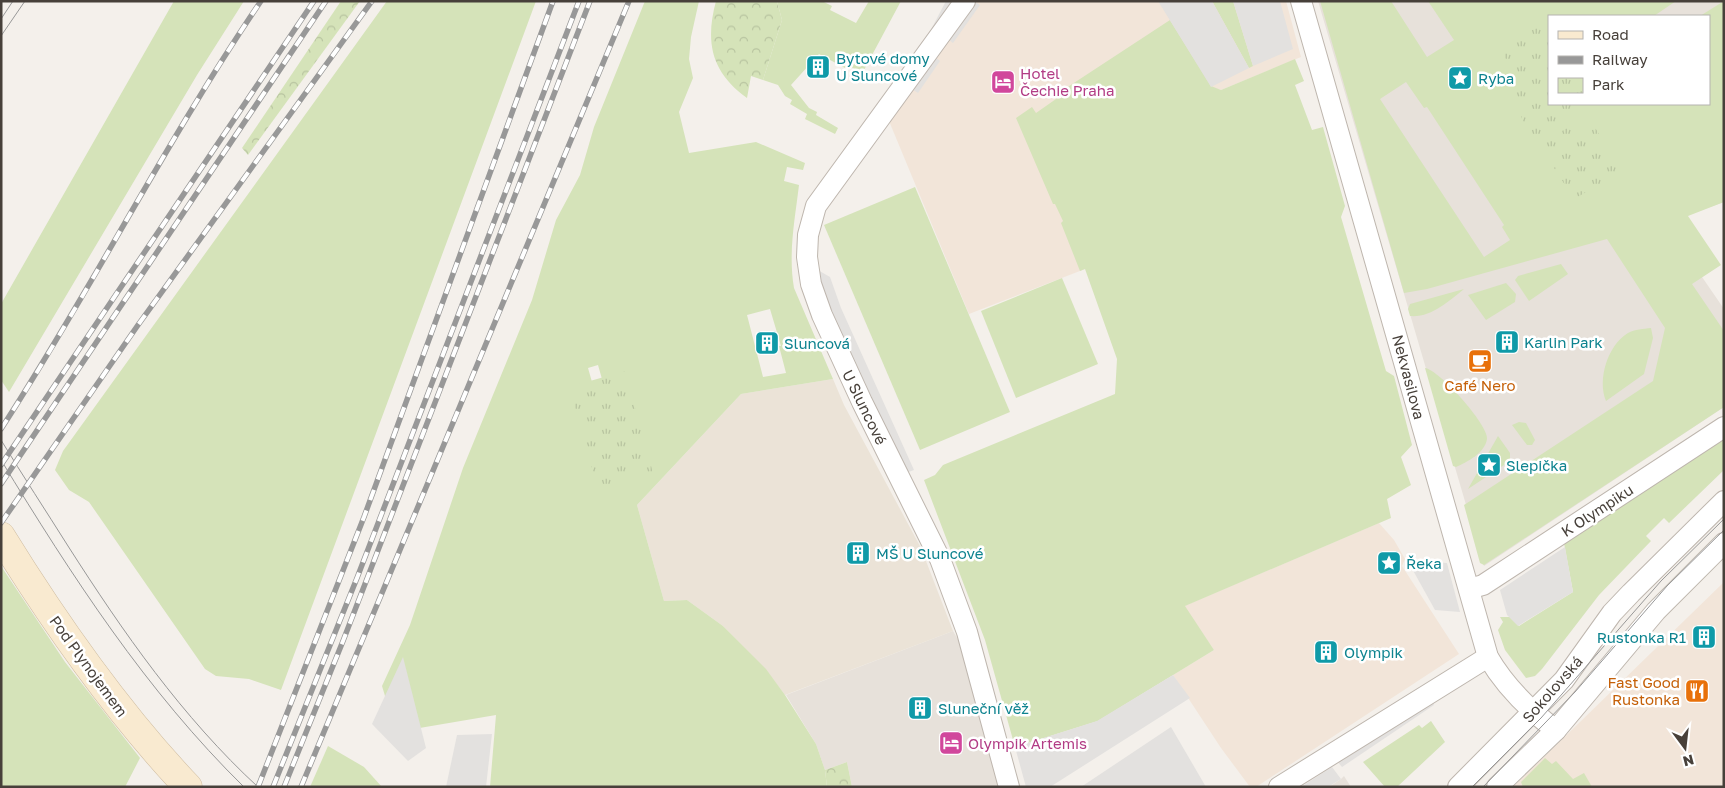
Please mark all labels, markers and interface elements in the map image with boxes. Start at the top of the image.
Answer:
legend [1548,15,1710,105]
text: Road [1592,25,1629,43]
place label: Bytové domy U Sluncové [836,49,930,84]
text: Railway [1592,50,1648,68]
building icon: Bytové domy U Sluncové [805,54,831,80]
place label: Hotel Čechie Praha [1020,64,1114,99]
place icon: Ryba [1447,65,1473,91]
hotel icon: Hotel Čechie Praha [990,69,1016,95]
place label: Ryba [1478,69,1514,87]
text: Park [1592,75,1625,93]
building icon: Karlin Park [1494,329,1520,355]
building icon: Sluncová [754,330,780,356]
street label: Nekvasilova [1389,333,1429,421]
place label: Karlin Park [1524,333,1603,351]
place label: Sluncová [784,334,850,352]
cafe icon: Café Nero [1467,348,1493,374]
street label: U Sluncové [839,367,891,448]
place label: Café Nero [1444,376,1516,394]
place icon: Slepička [1476,452,1502,478]
place label: Slepička [1506,456,1567,474]
street label: K Olympiku [1558,480,1636,540]
building icon: MŠ U Sluncové [845,540,871,566]
place label: MŠ U Sluncové [876,544,984,562]
place icon: Řeka [1376,550,1402,576]
place label: Řeka [1406,554,1442,572]
street label: Pod Plynojemem [46,612,132,720]
building icon: Rustonka R1 [1691,624,1717,650]
place label: Rustonka R1 [1597,628,1686,646]
building icon: Olympik [1313,639,1339,665]
place label: Olympik [1344,643,1404,661]
street label: Sokolovská [1518,652,1586,726]
place label: Fast Good Rustonka [1607,673,1680,708]
restaurant icon: Fast Good Rustonka [1684,678,1710,704]
building icon: Sluneční věž [907,695,933,721]
place label: Sluneční věž [938,699,1029,717]
north arrow [1660,723,1710,773]
hotel icon: Olympik Artemis [938,730,964,756]
place label: Olympik Artemis [968,734,1087,752]
text: N [1681,751,1696,771]

